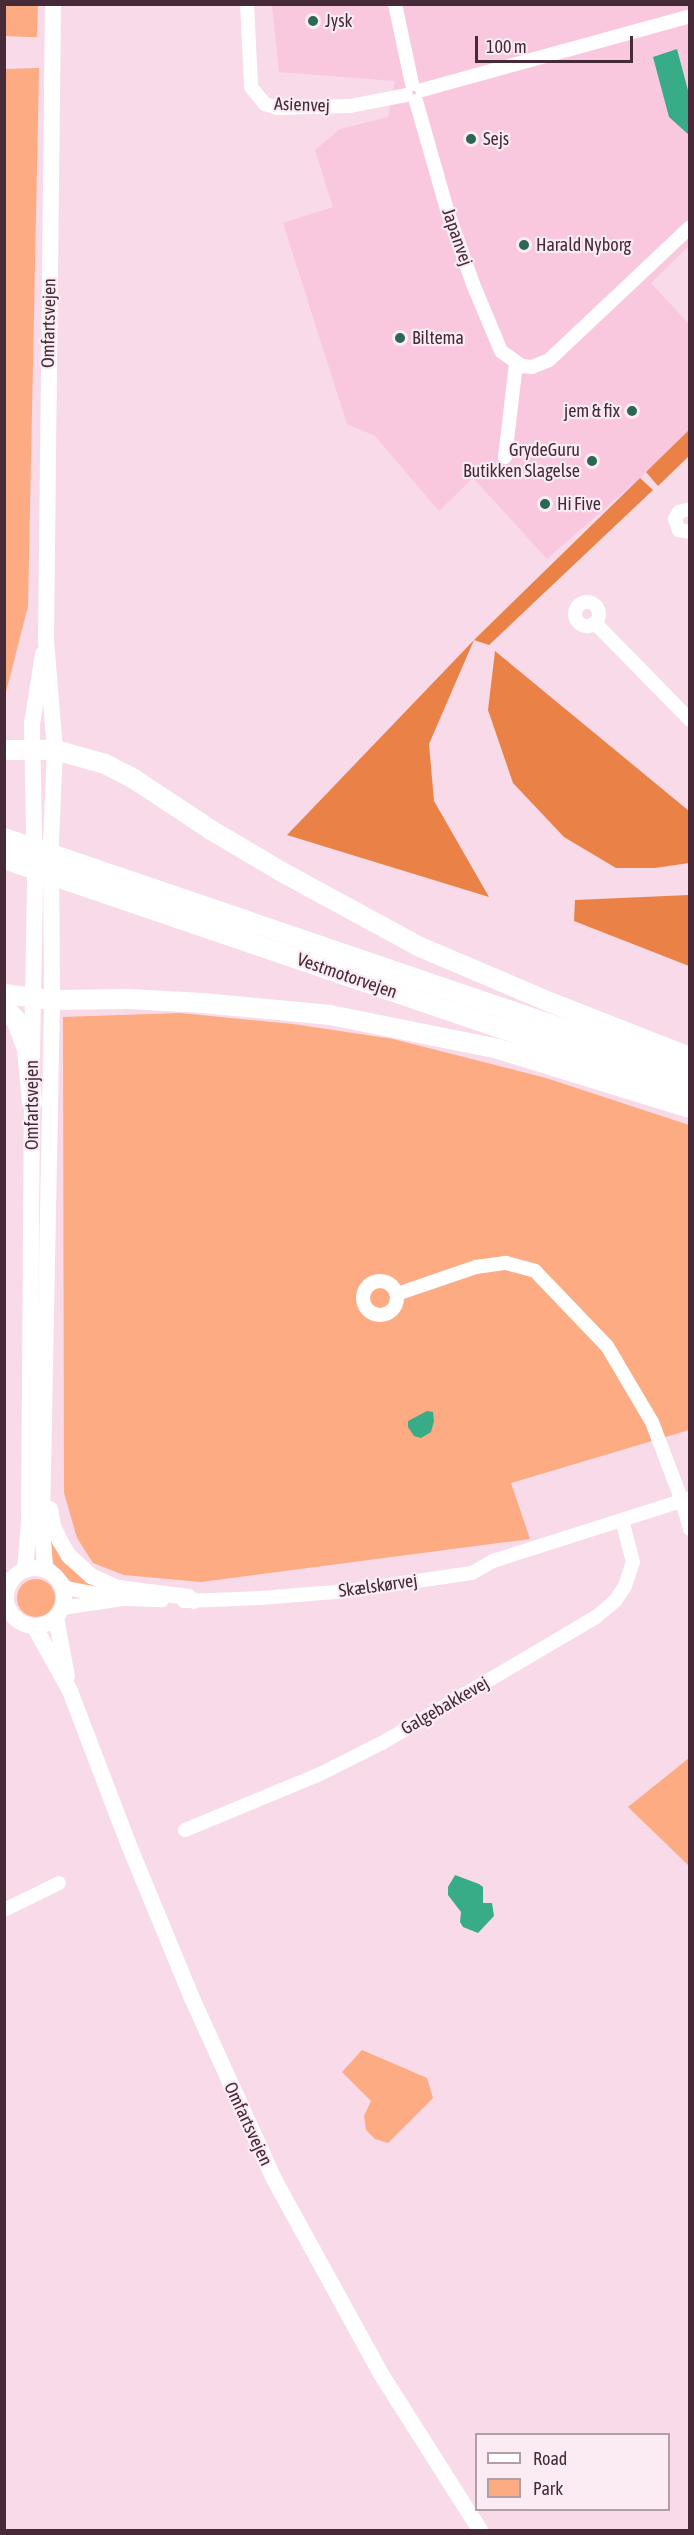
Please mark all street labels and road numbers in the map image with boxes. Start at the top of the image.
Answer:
street label: Asienvej [274,93,330,117]
street label: Japanvej [437,205,477,269]
street label: Omfartsvejen [37,278,61,368]
street label: Vestmotorvejen [294,949,400,1003]
street label: Omfartsvejen [21,1060,43,1150]
street label: Skælskørvej [337,1570,419,1602]
street label: Galgebakkevej [397,1672,493,1740]
street label: Omfartsvejen [219,2079,277,2169]

